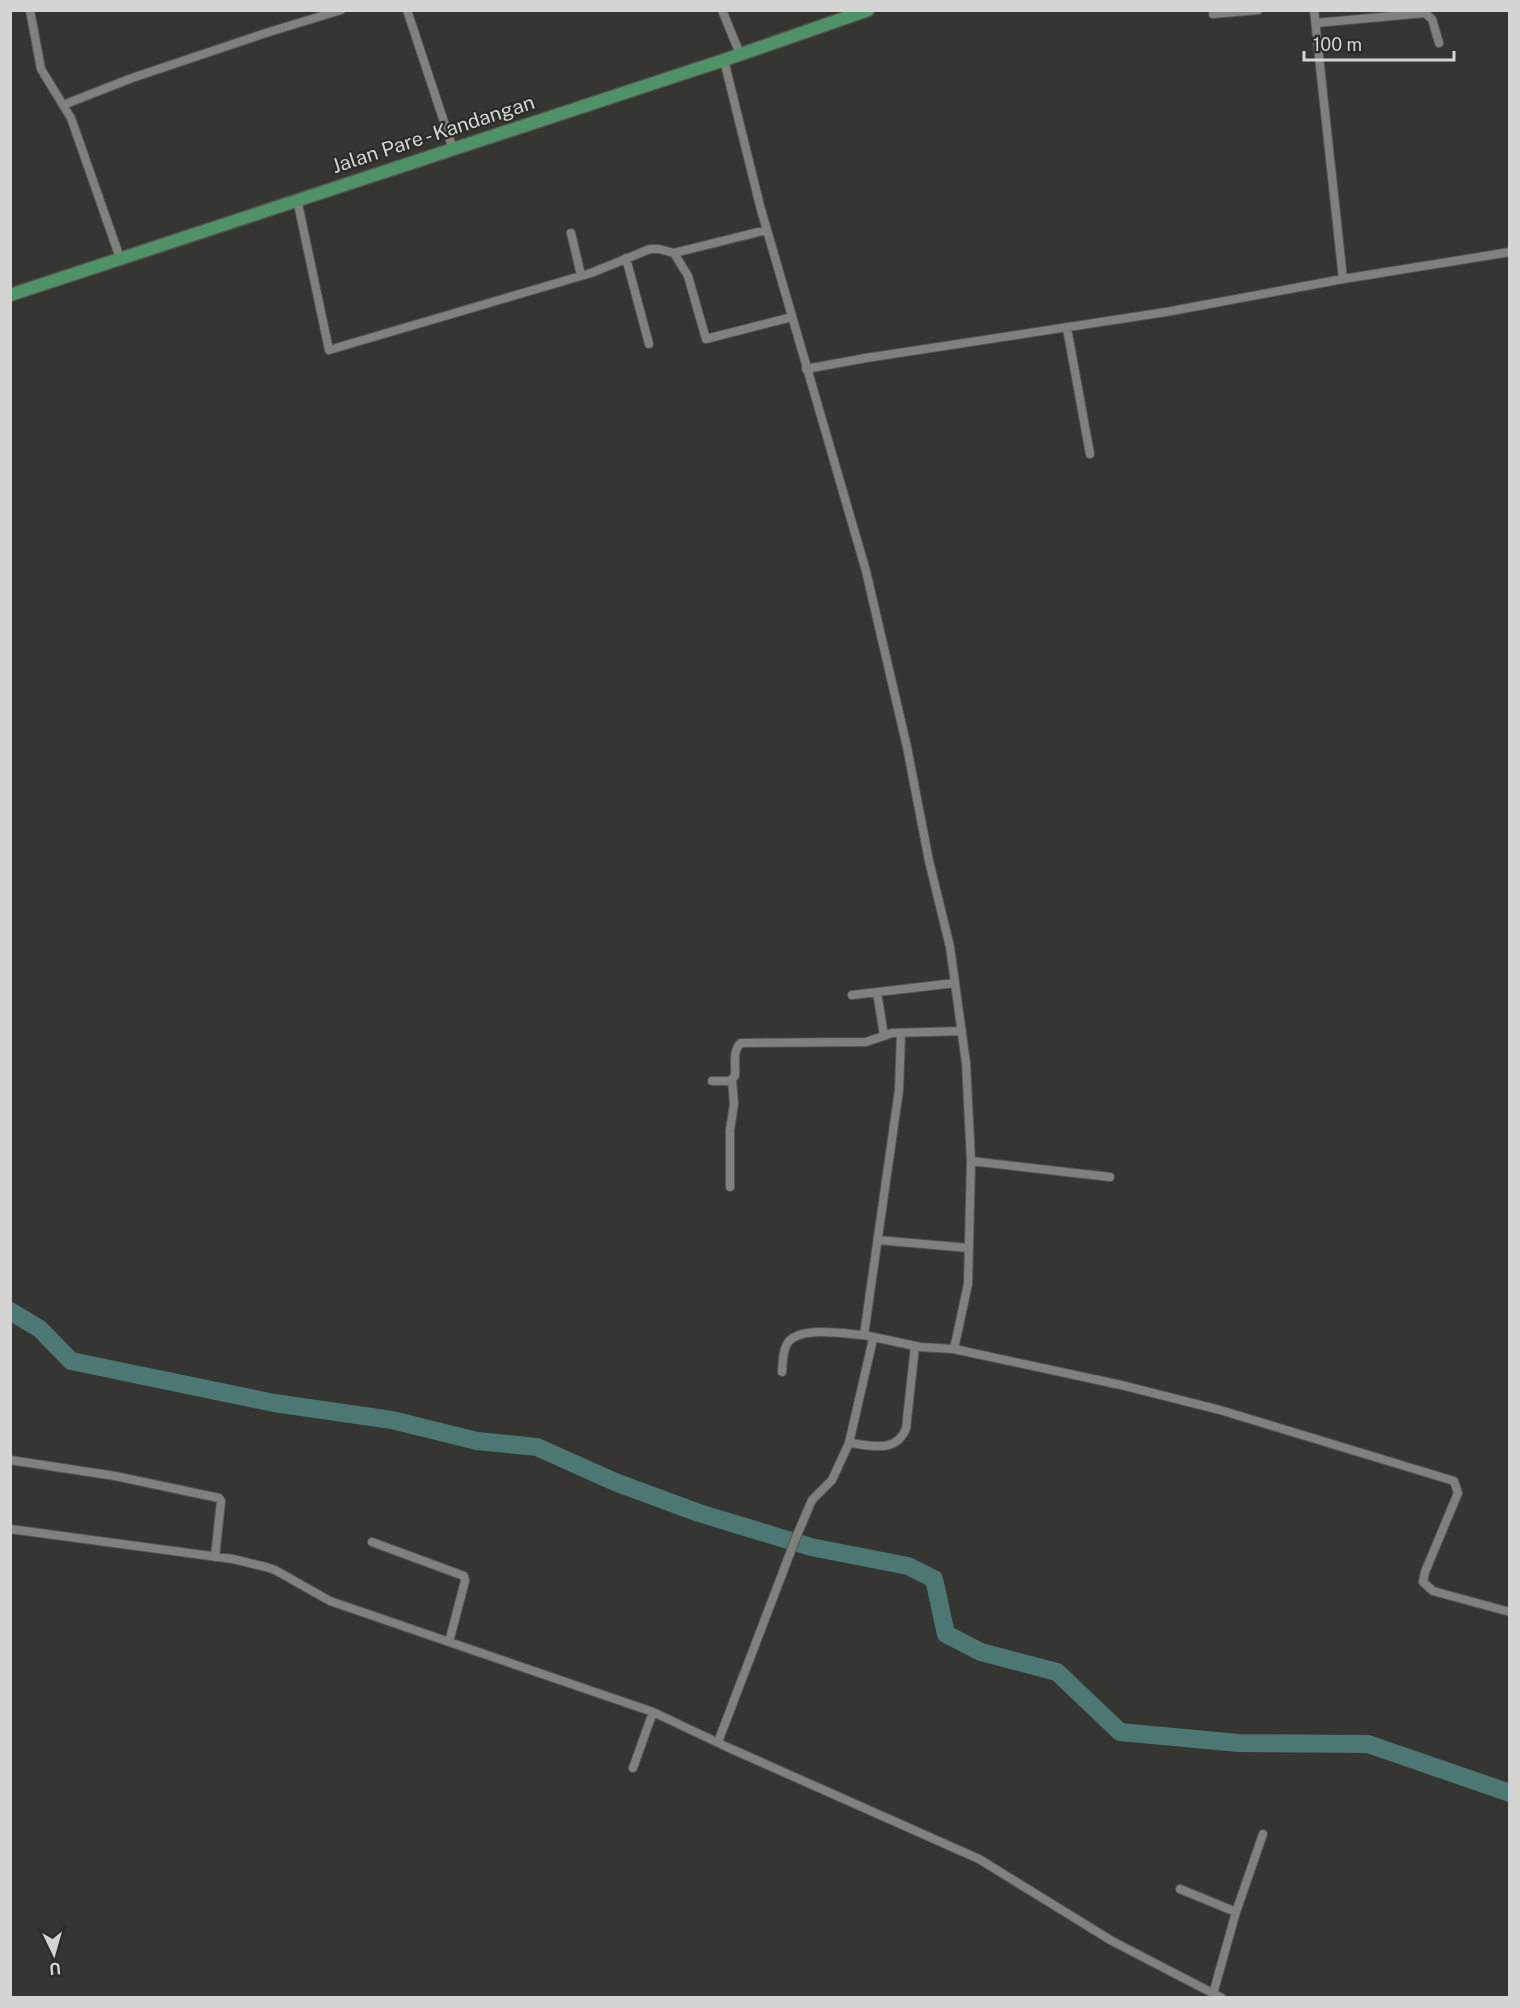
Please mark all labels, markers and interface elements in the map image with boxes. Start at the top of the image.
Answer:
scale bar [1304,24,1454,62]
text: 100 m [1313,34,1362,55]
street label: Jalan Pare - Kandangan [329,90,537,178]
north arrow [24,1924,84,1984]
text: U [49,1958,62,1978]

